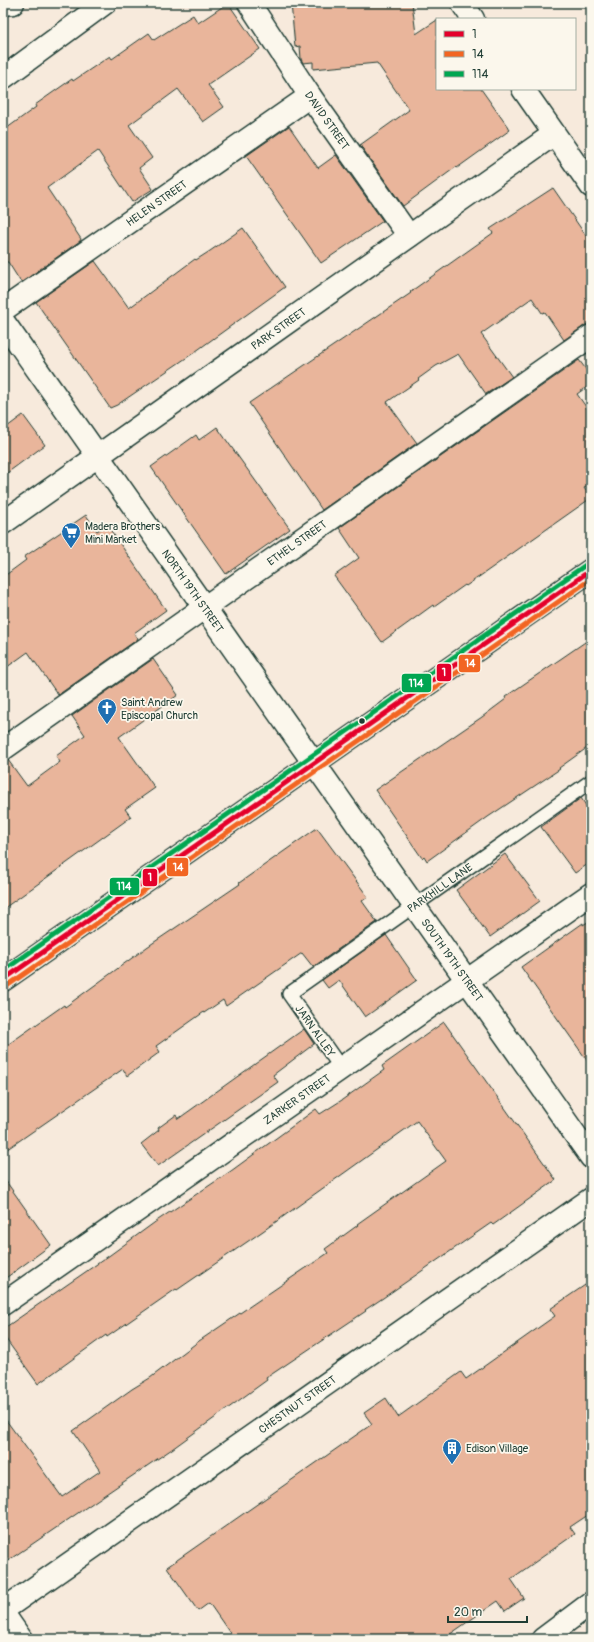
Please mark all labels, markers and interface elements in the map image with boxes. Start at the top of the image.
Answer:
legend [436,18,576,90]
text: 1 [472,27,477,42]
text: 14 [472,47,484,62]
text: 114 [472,67,488,82]
street label: DAVID STREET [302,89,352,152]
street label: HELEN STREET [123,177,189,229]
street label: PARK STREET [248,305,308,352]
street label: ETHEL STREET [265,517,329,568]
place label: Madera Brothers Mini Market [85,520,160,546]
supermarket icon: Madera Brothers Mini Market [60,521,82,549]
street label: NORTH 19TH STREET [159,547,226,635]
line badge: 14 [458,654,481,673]
text: 14 [465,657,476,670]
line badge: 1 [436,663,452,682]
text: 1 [442,666,446,679]
line badge: 114 [401,673,432,693]
text: 114 [409,677,424,690]
place label: Saint Andrew Episcopal Church [121,696,198,722]
church icon: Saint Andrew Episcopal Church [96,697,118,725]
unlabelled marker [357,716,367,726]
line badge: 14 [166,857,189,877]
street label: PARKHILL LANE [405,860,475,915]
text: 14 [173,861,184,874]
line badge: 1 [142,868,158,887]
text: 1 [148,871,152,884]
line badge: 114 [109,877,140,896]
text: 114 [117,880,132,893]
street label: SOUTH 19TH STREET [419,916,486,1004]
street label: JARN ALLEY [292,1003,338,1060]
street label: ZARKER STREET [261,1071,333,1127]
street label: CHESTNUT STREET [256,1373,339,1436]
building icon: Edison Village [441,1437,463,1465]
place label: Edison Village [466,1442,529,1455]
scale bar [448,1598,527,1624]
text: 20 m [454,1605,483,1620]

